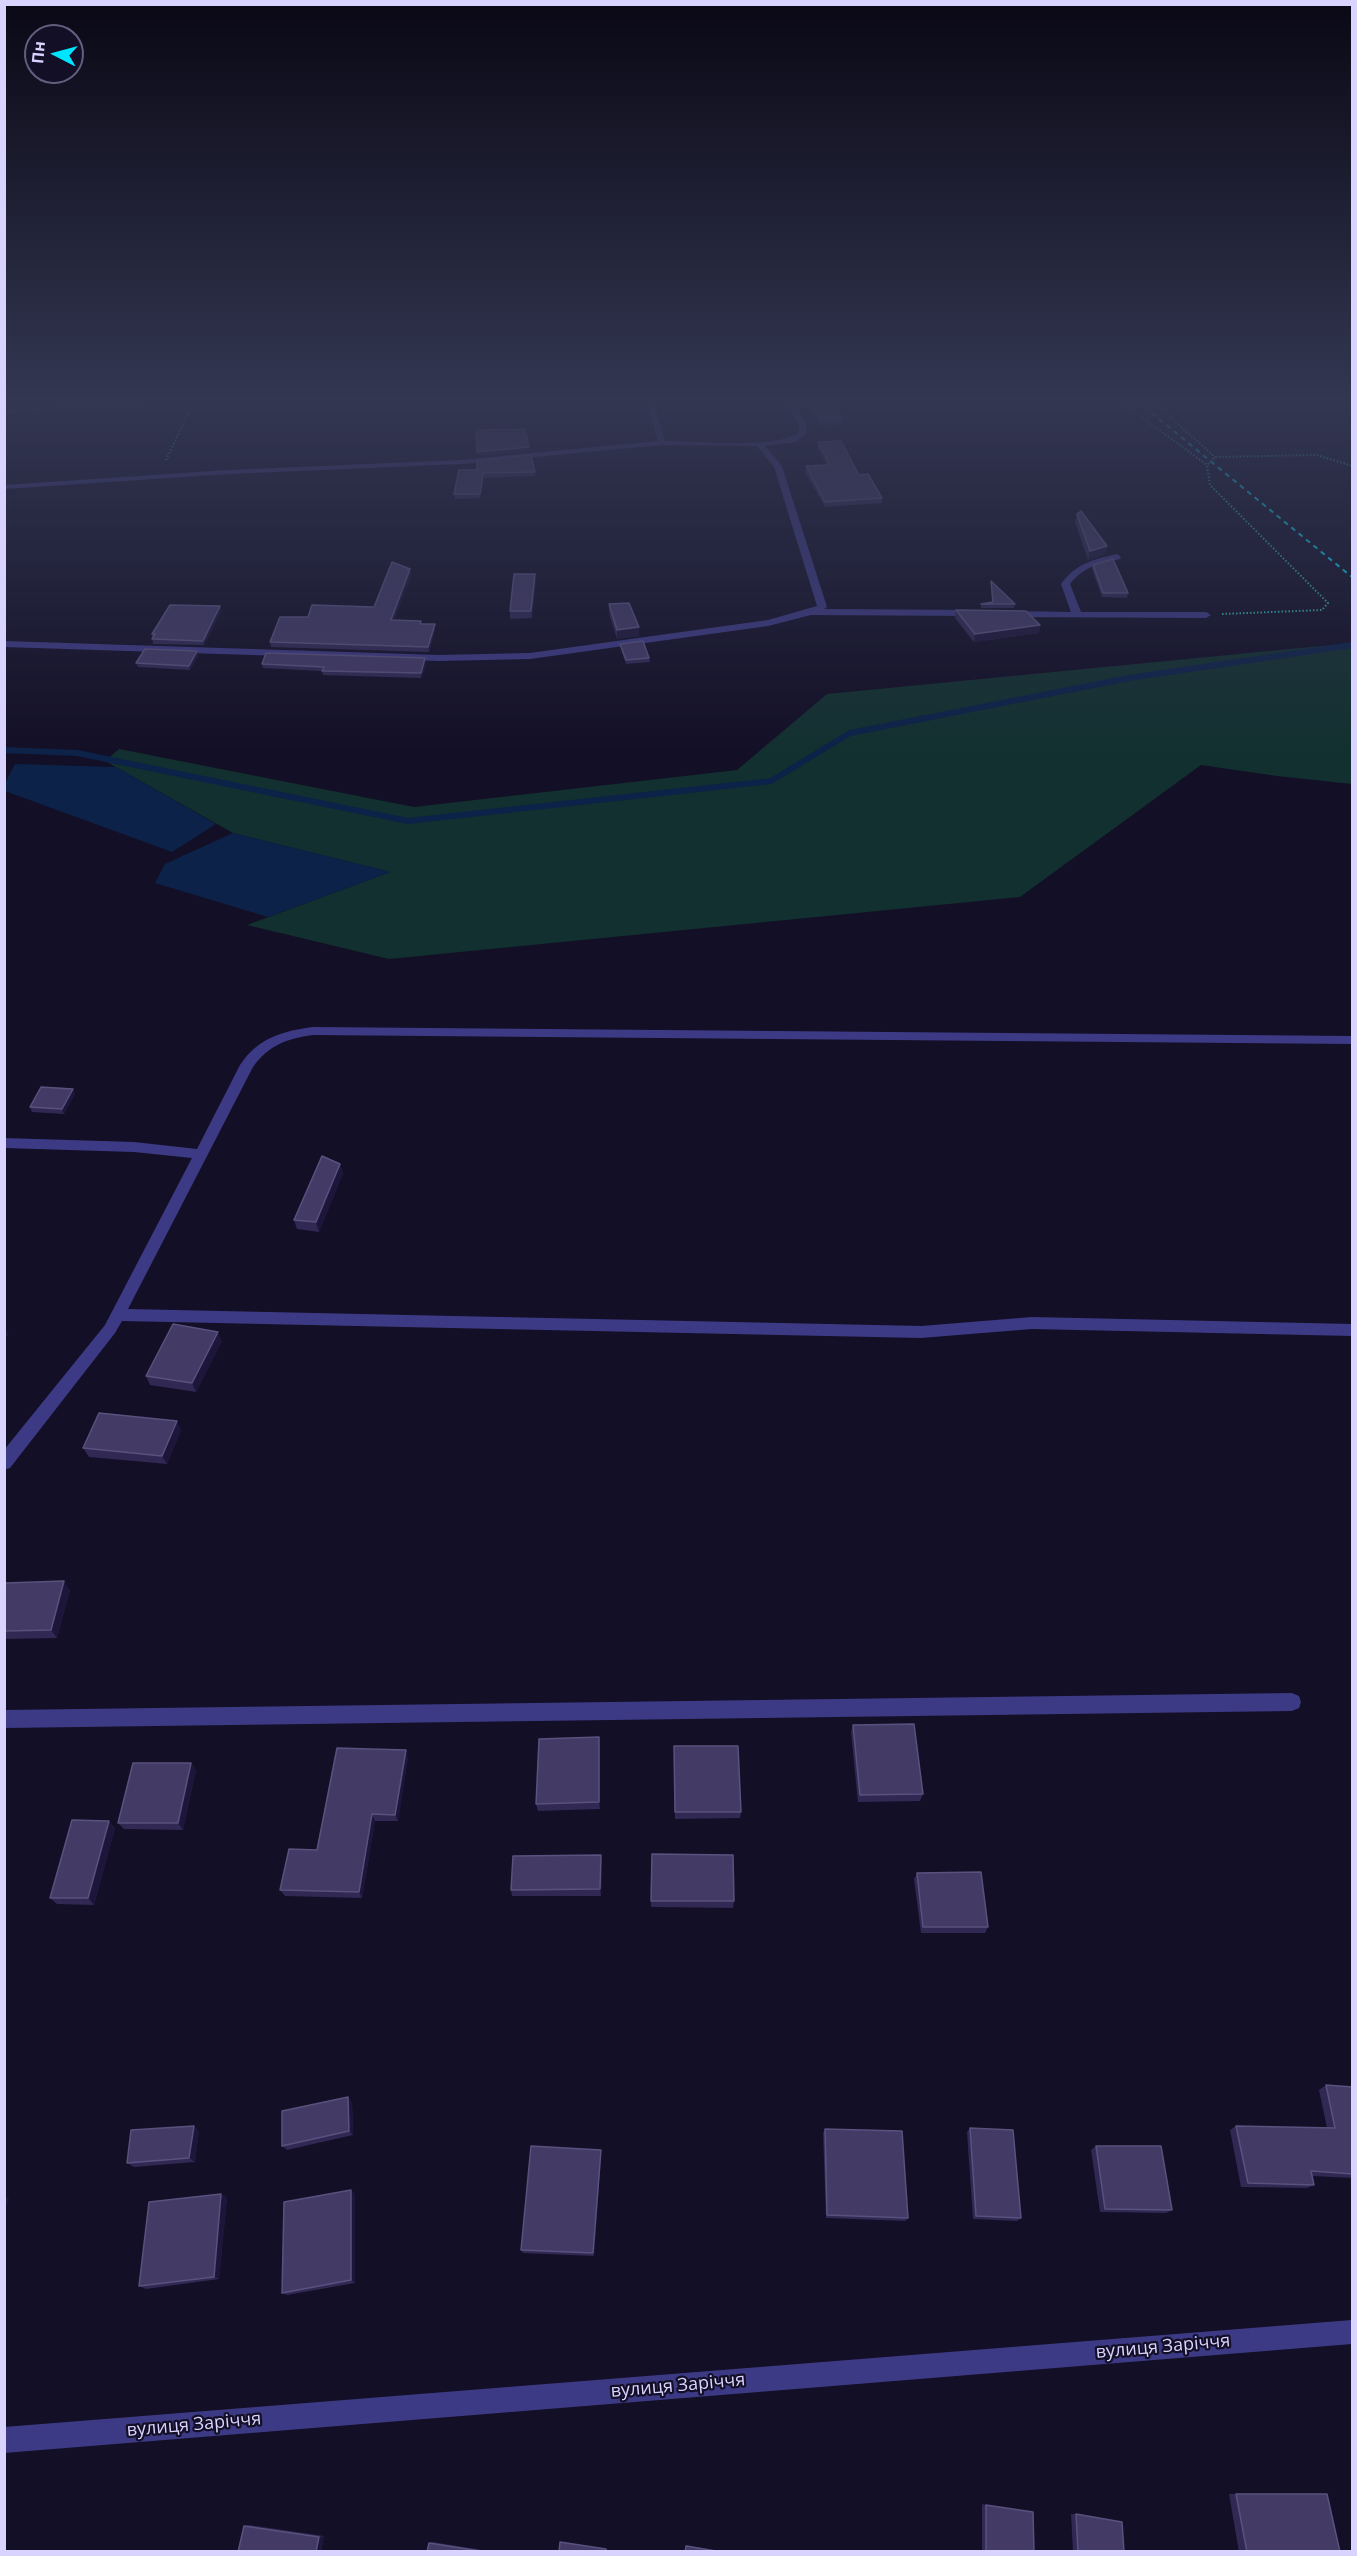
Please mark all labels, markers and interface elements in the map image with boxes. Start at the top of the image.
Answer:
north arrow [24,24,84,84]
text: Пн [26,40,50,65]
street label: вулиця Заріччя [1095,2330,1231,2364]
street label: вулиця Заріччя [610,2369,746,2403]
street label: вулиця Заріччя [126,2408,262,2442]

